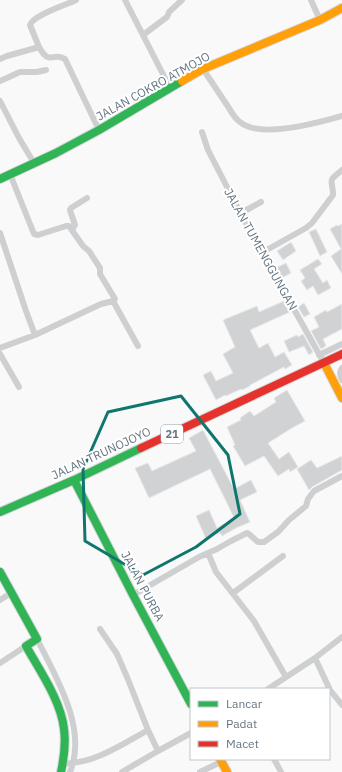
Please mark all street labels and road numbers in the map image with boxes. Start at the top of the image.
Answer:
street label: JALAN COKRO ATMOJO [93,48,213,124]
street label: JALAN TUMENGGUNGAN [221,185,301,313]
street label: JALAN TRUNOJOYO [49,423,153,483]
road number: 21 [161,425,183,443]
street label: JALAN PURBA [118,548,168,624]

